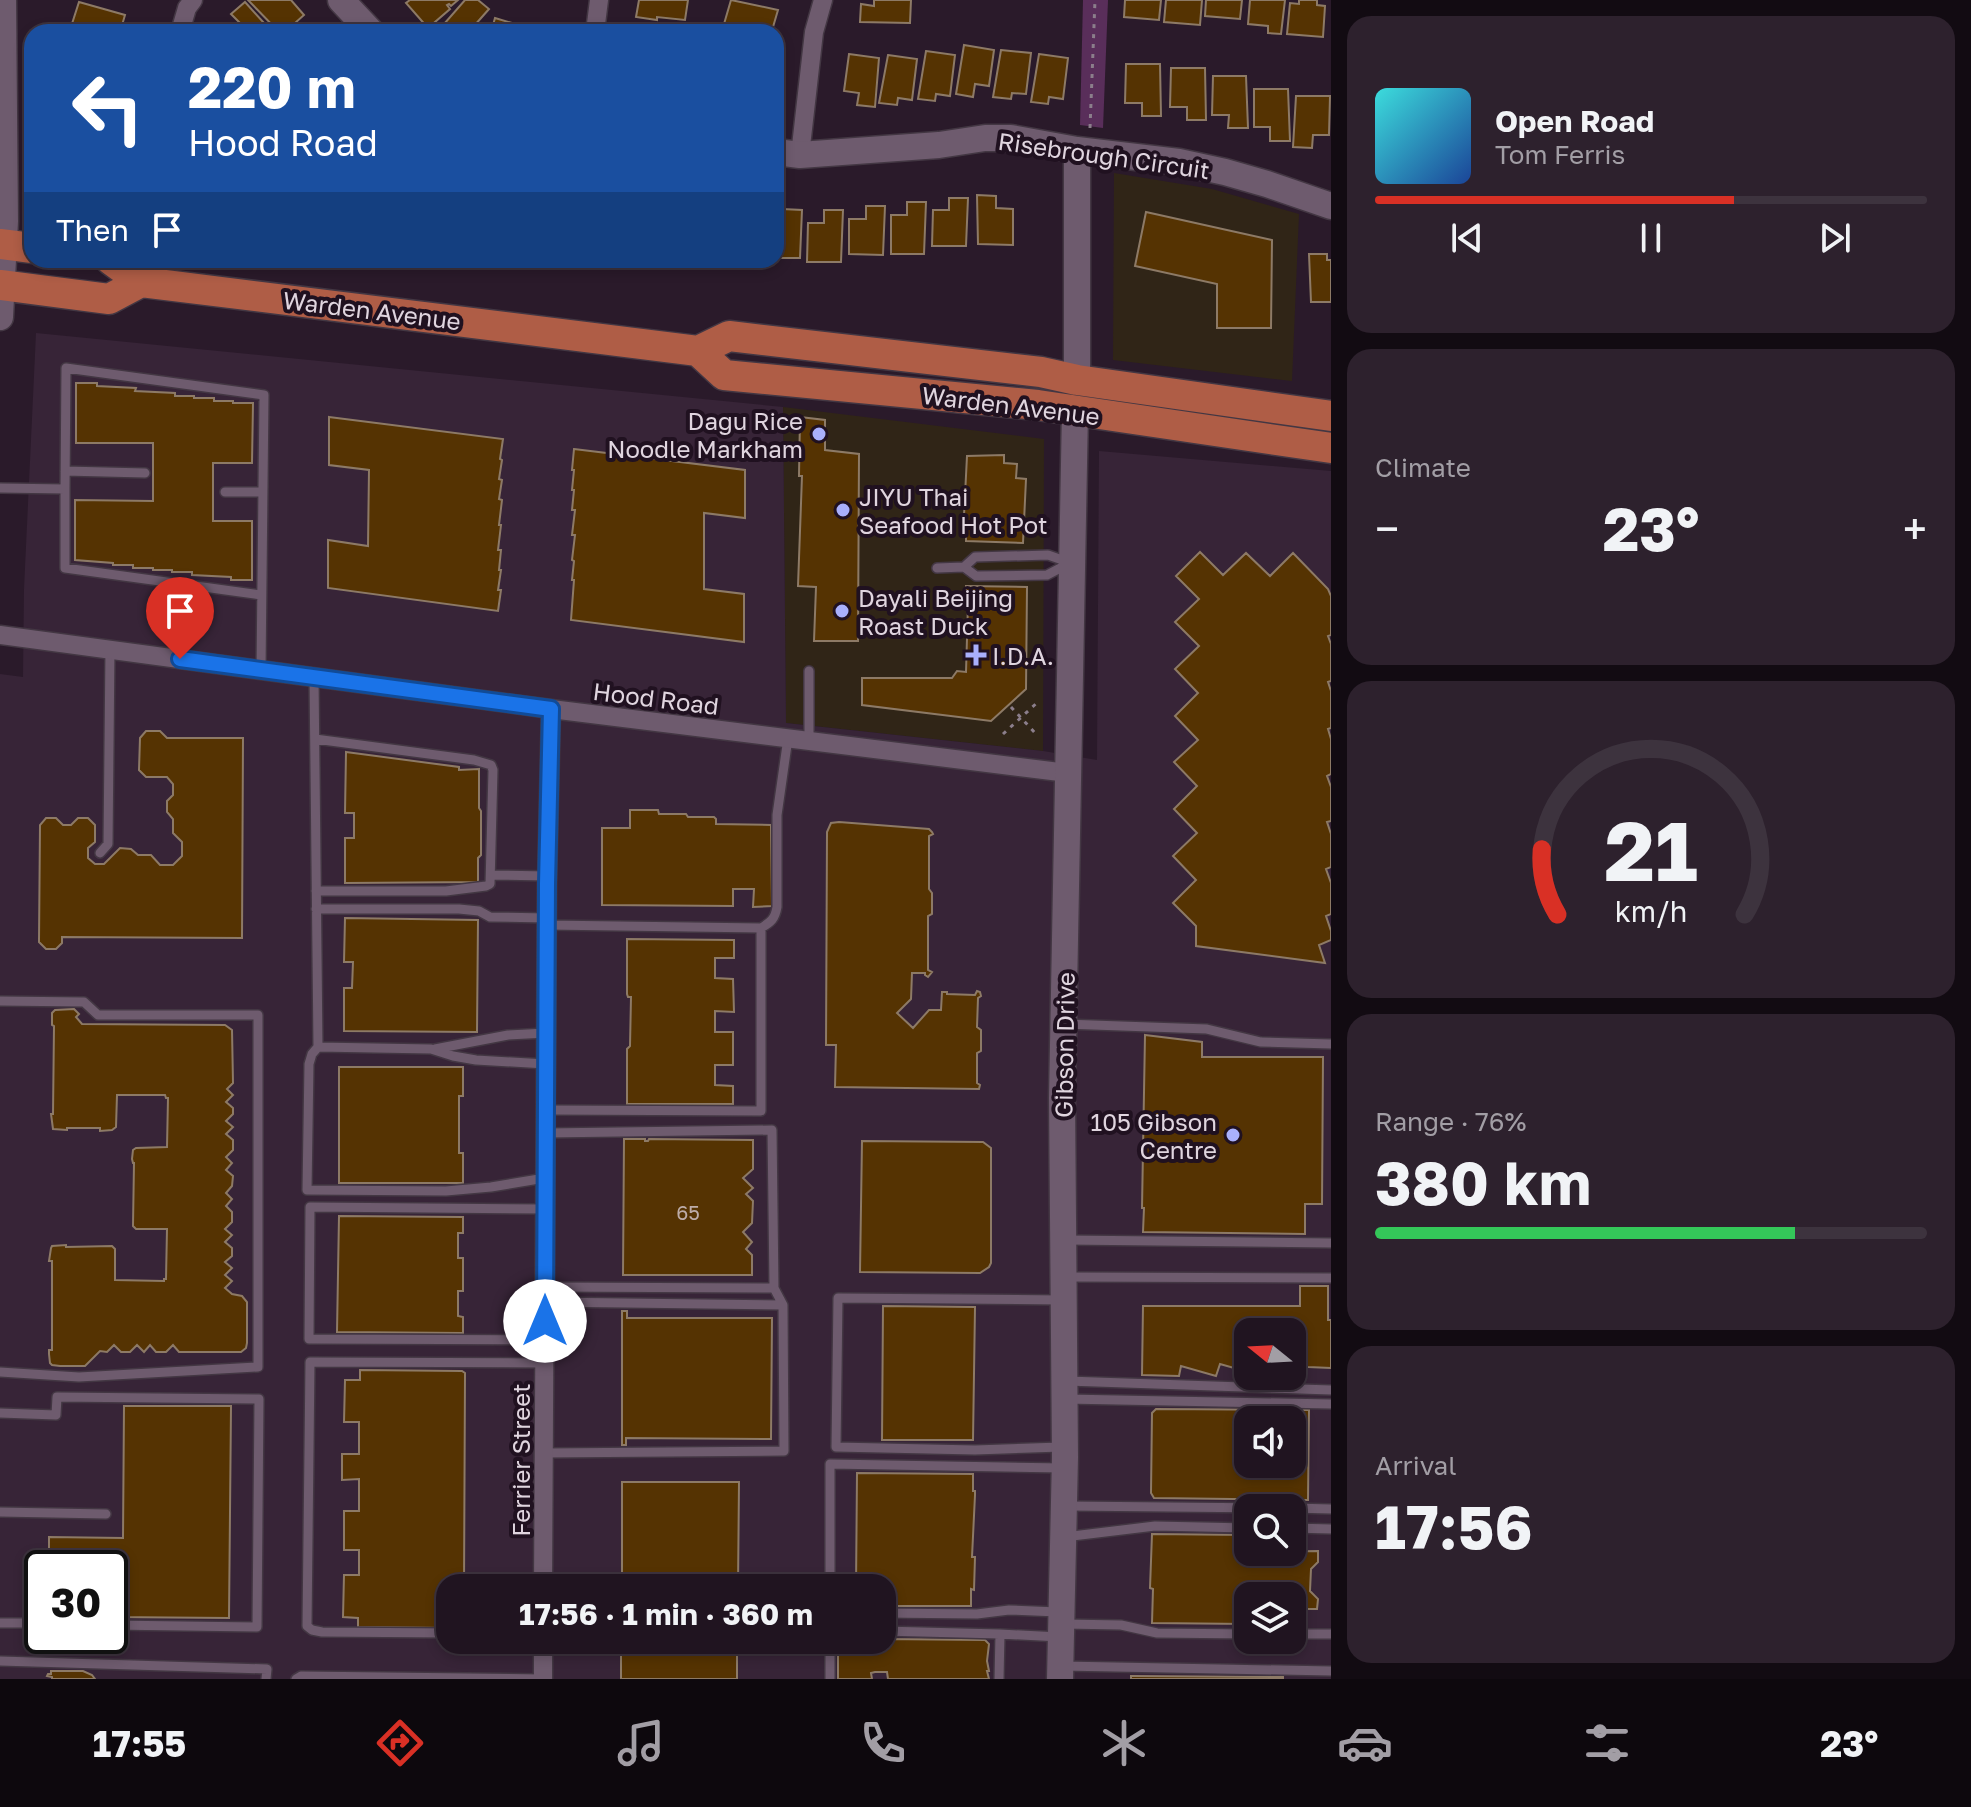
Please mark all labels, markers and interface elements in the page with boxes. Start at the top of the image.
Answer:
text: 220 m [188,53,356,120]
icon: left [56,56,160,160]
text: Open Road [1495,103,1654,139]
text: Hood Road [188,121,378,164]
street label: Risebrough Circuit [996,126,1212,184]
text: Tom Ferris [1495,139,1625,170]
icon: arrive [145,208,189,252]
text: Then [56,212,129,248]
icon: previous [1445,216,1489,260]
icon: pause [1629,216,1673,260]
icon: next [1813,216,1857,260]
street label: Warden Avenue [281,285,463,335]
street label: Warden Avenue [920,380,1102,430]
place label: Dagu Rice Noodle Markham [607,406,803,463]
marker: Dagu Rice Noodle Markham [810,425,828,443]
text: Climate [1375,452,1471,483]
place label: JIYU Thai Seafood Hot Pot [859,482,1048,539]
text: 23° [1603,492,1699,564]
marker: JIYU Thai Seafood Hot Pot [834,501,852,519]
text: − [1375,502,1399,555]
text: + [1903,502,1927,555]
pin [146,577,214,659]
place label: Dayali Beijing Roast Duck [858,583,1013,640]
icon: arrive [158,589,202,633]
marker: Dayali Beijing Roast Duck [833,602,851,620]
place label: I.D.A. [992,641,1054,670]
marker: I.D.A. [967,646,985,664]
street label: Hood Road [591,676,721,720]
text: 21 [1604,799,1698,899]
text: km/h [1615,895,1687,929]
street label: Gibson Drive [1048,972,1080,1118]
text: Range · 76% [1375,1106,1526,1137]
place label: 105 Gibson Centre [1091,1107,1217,1164]
marker: 105 Gibson Centre [1224,1126,1242,1144]
text: 380 km [1375,1146,1591,1218]
house number: 65 [676,1200,700,1224]
position arrow [503,1279,587,1363]
north arrow [1234,1318,1306,1390]
map controls [1234,1318,1306,1654]
street label: Ferrier Street [506,1383,535,1537]
button: sound [1234,1406,1306,1478]
text: Arrival [1375,1450,1456,1481]
text: 17:56 [1375,1490,1533,1562]
button: search [1234,1494,1306,1566]
speed limit sign: 30 [24,1550,128,1654]
button: layers [1234,1582,1306,1654]
text: 17:56 · 1 min · 360 m [519,1596,813,1632]
icon: directions [372,1715,428,1771]
icon: music [613,1715,669,1771]
icon: phone [855,1715,911,1771]
icon: climate [1096,1715,1152,1771]
icon: car [1337,1715,1393,1771]
icon: filters [1579,1715,1635,1771]
text: 17:55 [93,1722,186,1765]
text: 23° [1820,1722,1878,1765]

